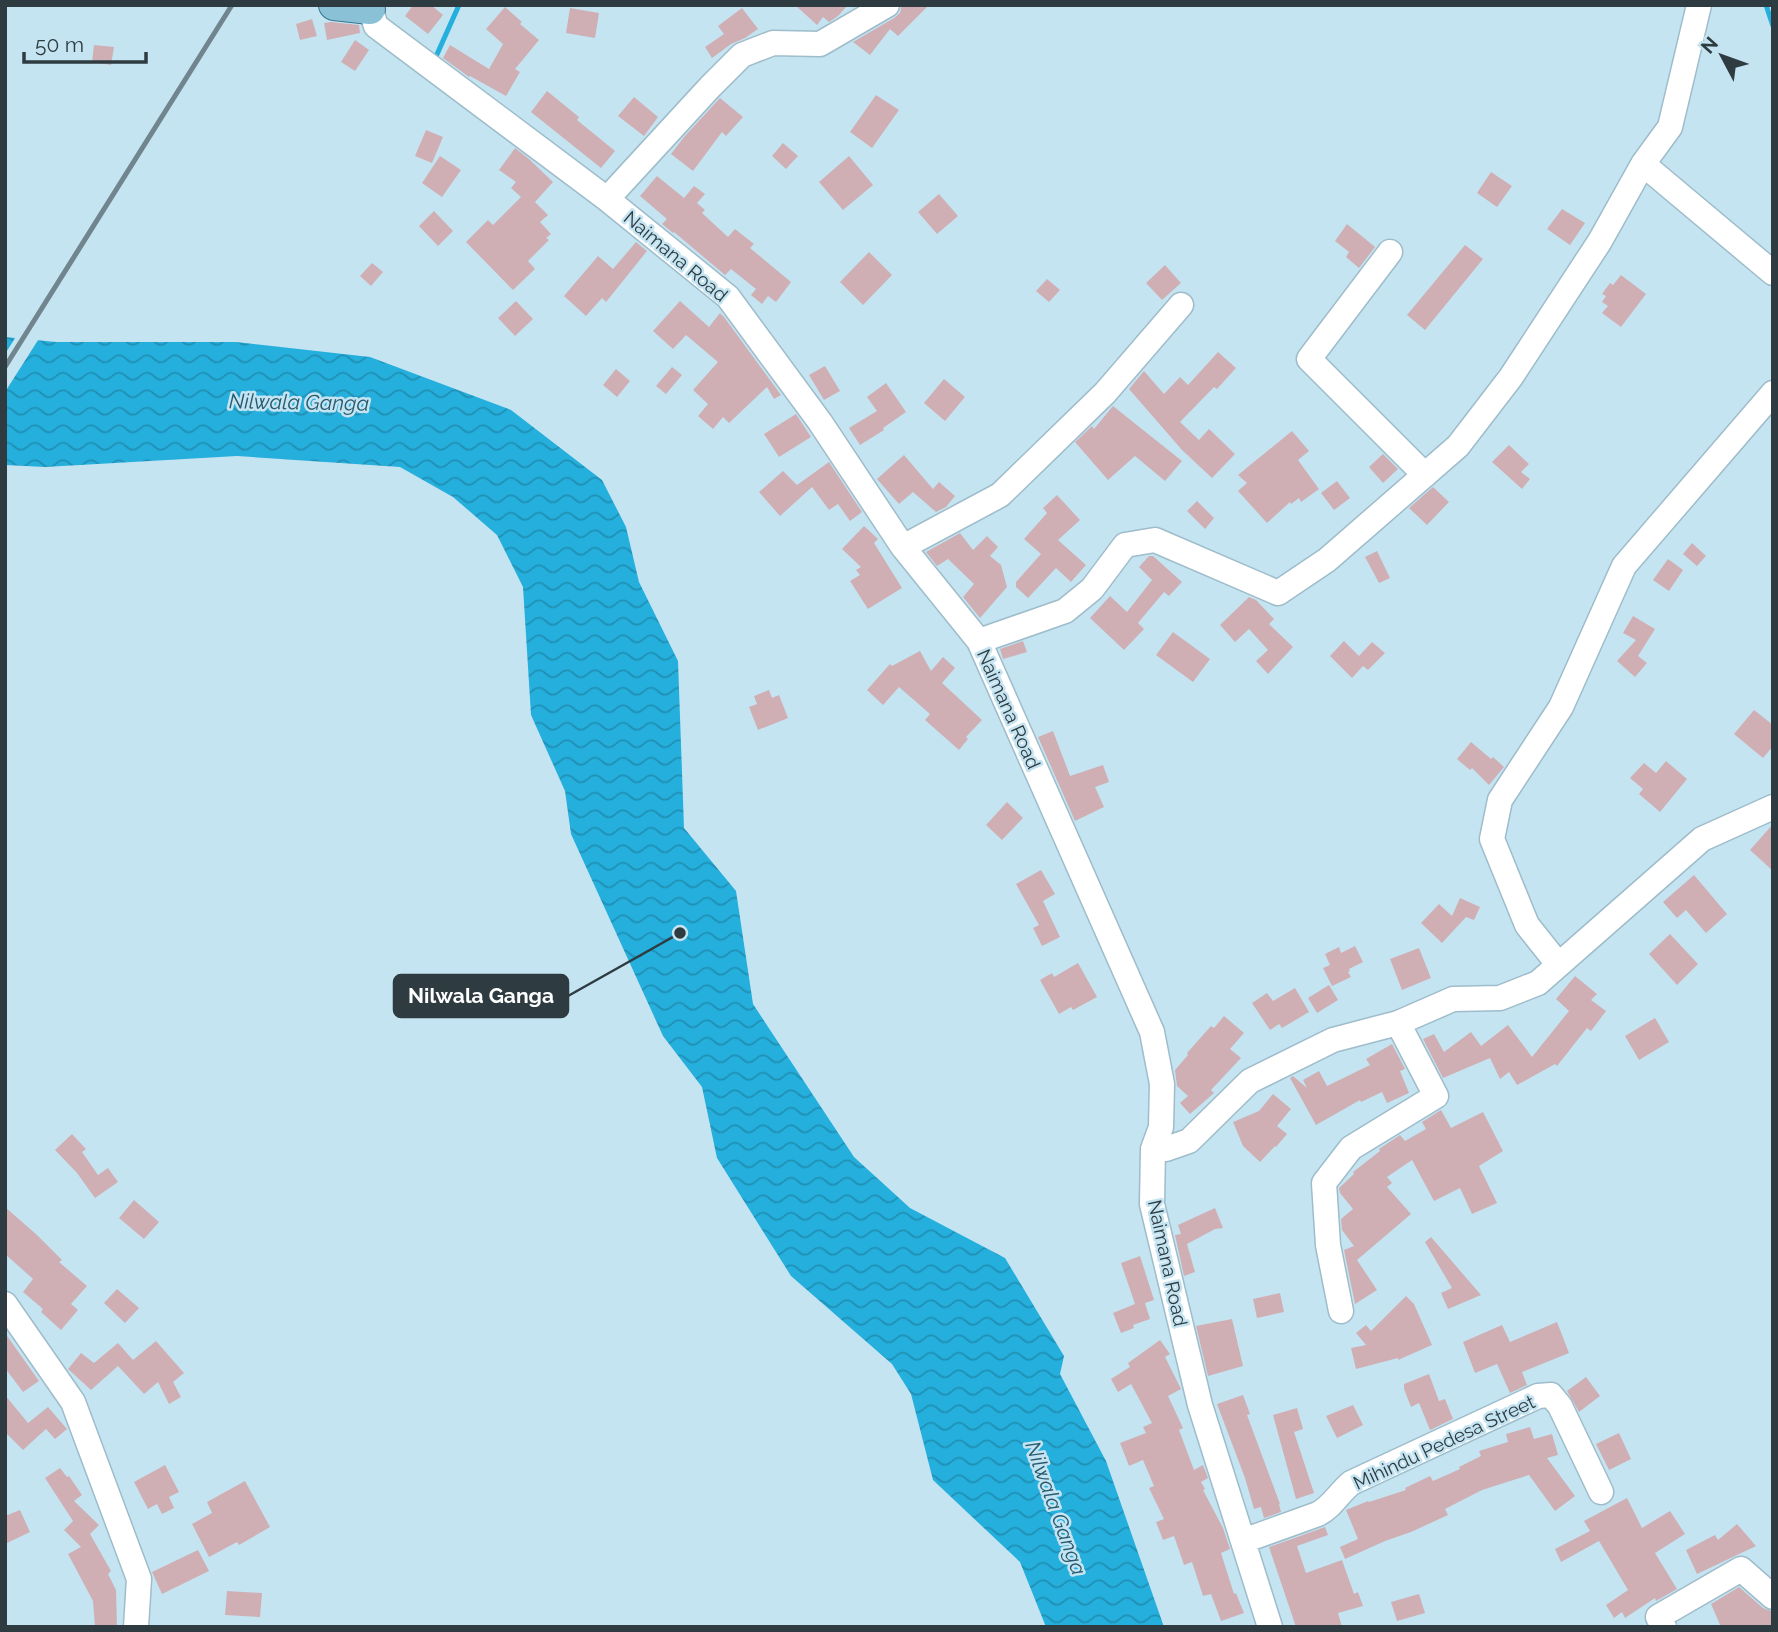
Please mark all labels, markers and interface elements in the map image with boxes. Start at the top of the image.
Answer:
scale bar [24,21,147,65]
north arrow [1687,21,1757,91]
text: 50 m [35,32,84,57]
text: N [1696,32,1722,58]
street label: Naimana Road [620,206,732,306]
water label: Nilwala Ganga [229,388,369,416]
street label: Naimana Road [973,646,1045,772]
callout: Nilwala Ganga [394,975,568,1017]
text: Nilwala Ganga [408,983,554,1008]
street label: Naimana Road [1144,1198,1192,1328]
street label: Mihindu Pedesa Street [1350,1390,1539,1494]
water label: Nilwala Ganga [1020,1438,1092,1578]

